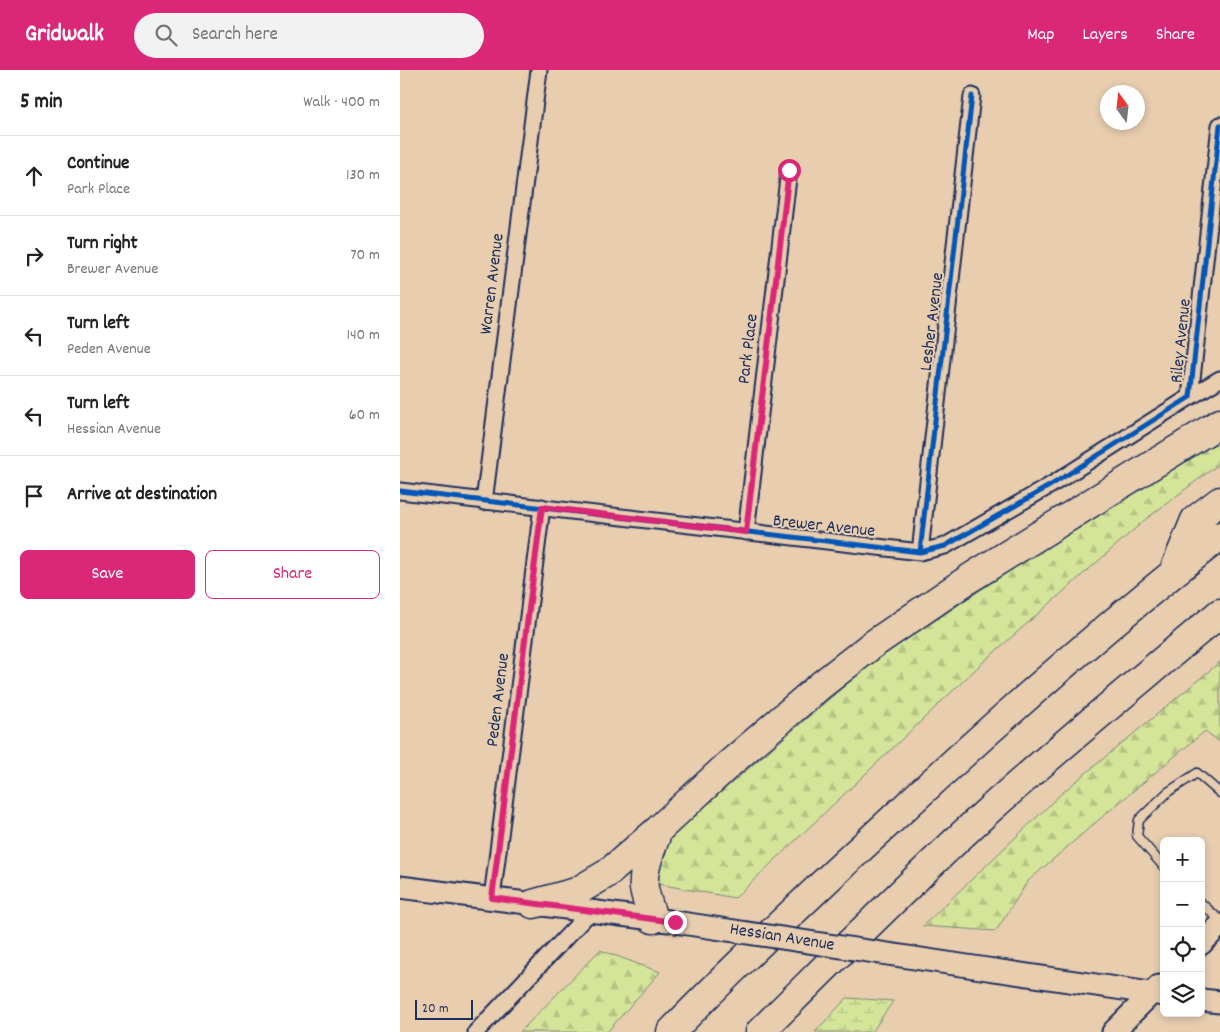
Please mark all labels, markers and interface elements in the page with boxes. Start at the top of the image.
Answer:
search box [134,13,484,58]
text: Gridwalk [25,18,104,52]
icon: search [152,21,180,49]
text: Search here [192,22,278,49]
text: Map [1027,23,1054,48]
text: Layers [1082,23,1128,48]
text: Share [1156,23,1195,48]
north arrow [1100,85,1145,130]
text: 5 min [20,88,63,118]
text: Walk · 400 m [303,91,380,114]
text: Continue [67,151,129,178]
route start [778,159,801,182]
icon: ahead [20,162,48,190]
text: 130 m [346,164,380,187]
text: Park Place [67,178,130,201]
text: Turn right [67,231,138,258]
street label: Warren Avenue [474,232,512,336]
icon: right [20,242,48,270]
text: 70 m [350,244,380,267]
text: Brewer Avenue [67,258,158,281]
street label: Lesher Avenue [915,271,951,373]
street label: Riley Avenue [1165,297,1199,385]
text: Turn left [67,311,130,338]
street label: Park Place [732,312,766,386]
icon: left [20,322,48,350]
text: 140 m [346,324,380,347]
text: Peden Avenue [67,338,151,361]
text: Turn left [67,391,130,418]
icon: left [20,402,48,430]
text: 60 m [349,404,380,427]
text: Hessian Avenue [67,418,161,441]
icon: arrive [20,482,48,510]
text: Arrive at destination [67,482,217,509]
street label: Brewer Avenue [772,509,876,545]
button: Save [20,550,195,599]
button: Share [205,550,380,599]
street label: Peden Avenue [481,652,517,748]
map controls [1160,837,1205,1017]
button: + [1160,837,1205,882]
button: − [1160,882,1205,927]
route end [664,911,687,934]
street label: Hessian Avenue [728,917,836,959]
button: locate [1160,927,1205,972]
button: layers [1160,972,1205,1017]
scale bar [415,997,472,1020]
text: 20 m [422,999,449,1019]

